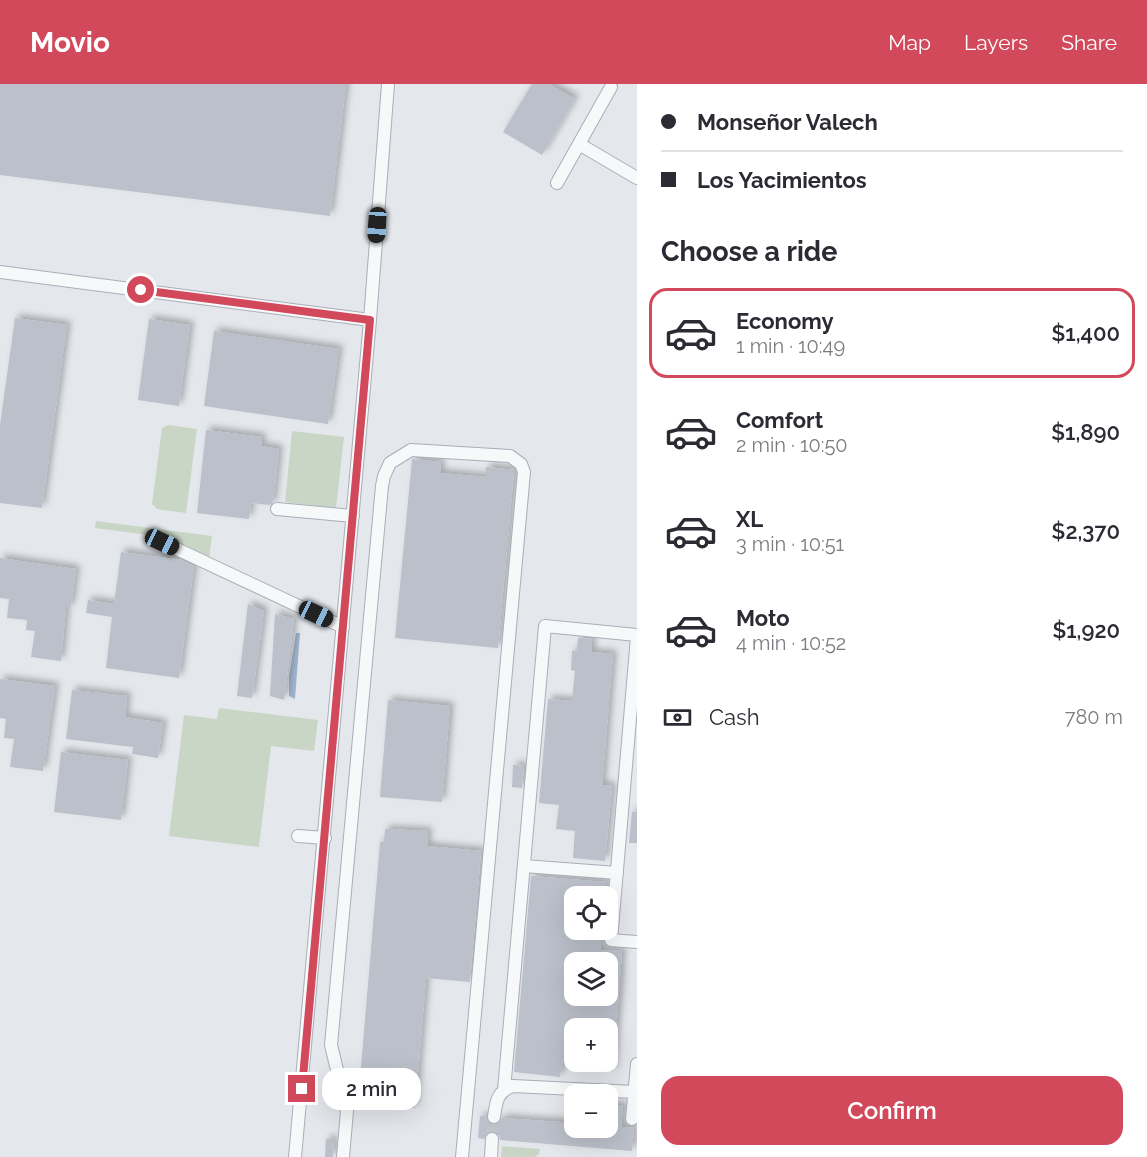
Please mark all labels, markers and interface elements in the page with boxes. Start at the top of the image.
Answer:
text: Movio [30,26,110,59]
text: Map [888,30,931,55]
text: Layers [964,30,1028,55]
text: Share [1061,30,1117,55]
text: Monseñor Valech [697,109,878,135]
text: Los Yacimientos [697,167,867,193]
car [367,206,387,244]
text: Choose a ride [661,236,837,267]
route start [127,276,154,303]
icon: car [664,306,718,360]
text: Economy [736,308,834,334]
text: $1,400 [1052,320,1120,346]
text: 1 min · 10:49 [736,334,845,358]
icon: car [664,405,718,459]
text: Comfort [736,407,823,433]
text: $1,890 [1051,419,1120,445]
text: 2 min · 10:50 [736,433,848,457]
icon: car [664,504,718,558]
text: XL [736,506,763,532]
text: $2,370 [1052,518,1120,544]
car [142,526,182,558]
text: 3 min · 10:51 [736,532,844,556]
car [296,598,336,630]
icon: car [664,603,718,657]
text: Moto [736,605,790,631]
text: $1,920 [1052,617,1120,643]
text: 4 min · 10:52 [736,631,846,655]
icon: cash [661,701,694,734]
text: Cash [709,704,760,730]
text: 780 m [1065,705,1123,729]
map controls [564,886,618,1138]
button: locate [564,886,618,940]
button: layers [564,952,618,1006]
button: + [564,1018,618,1072]
callout: 2 min [323,1068,422,1110]
route end [288,1075,315,1102]
button: Confirm [661,1076,1123,1145]
text: 2 min [346,1077,397,1101]
button: − [564,1084,618,1138]

